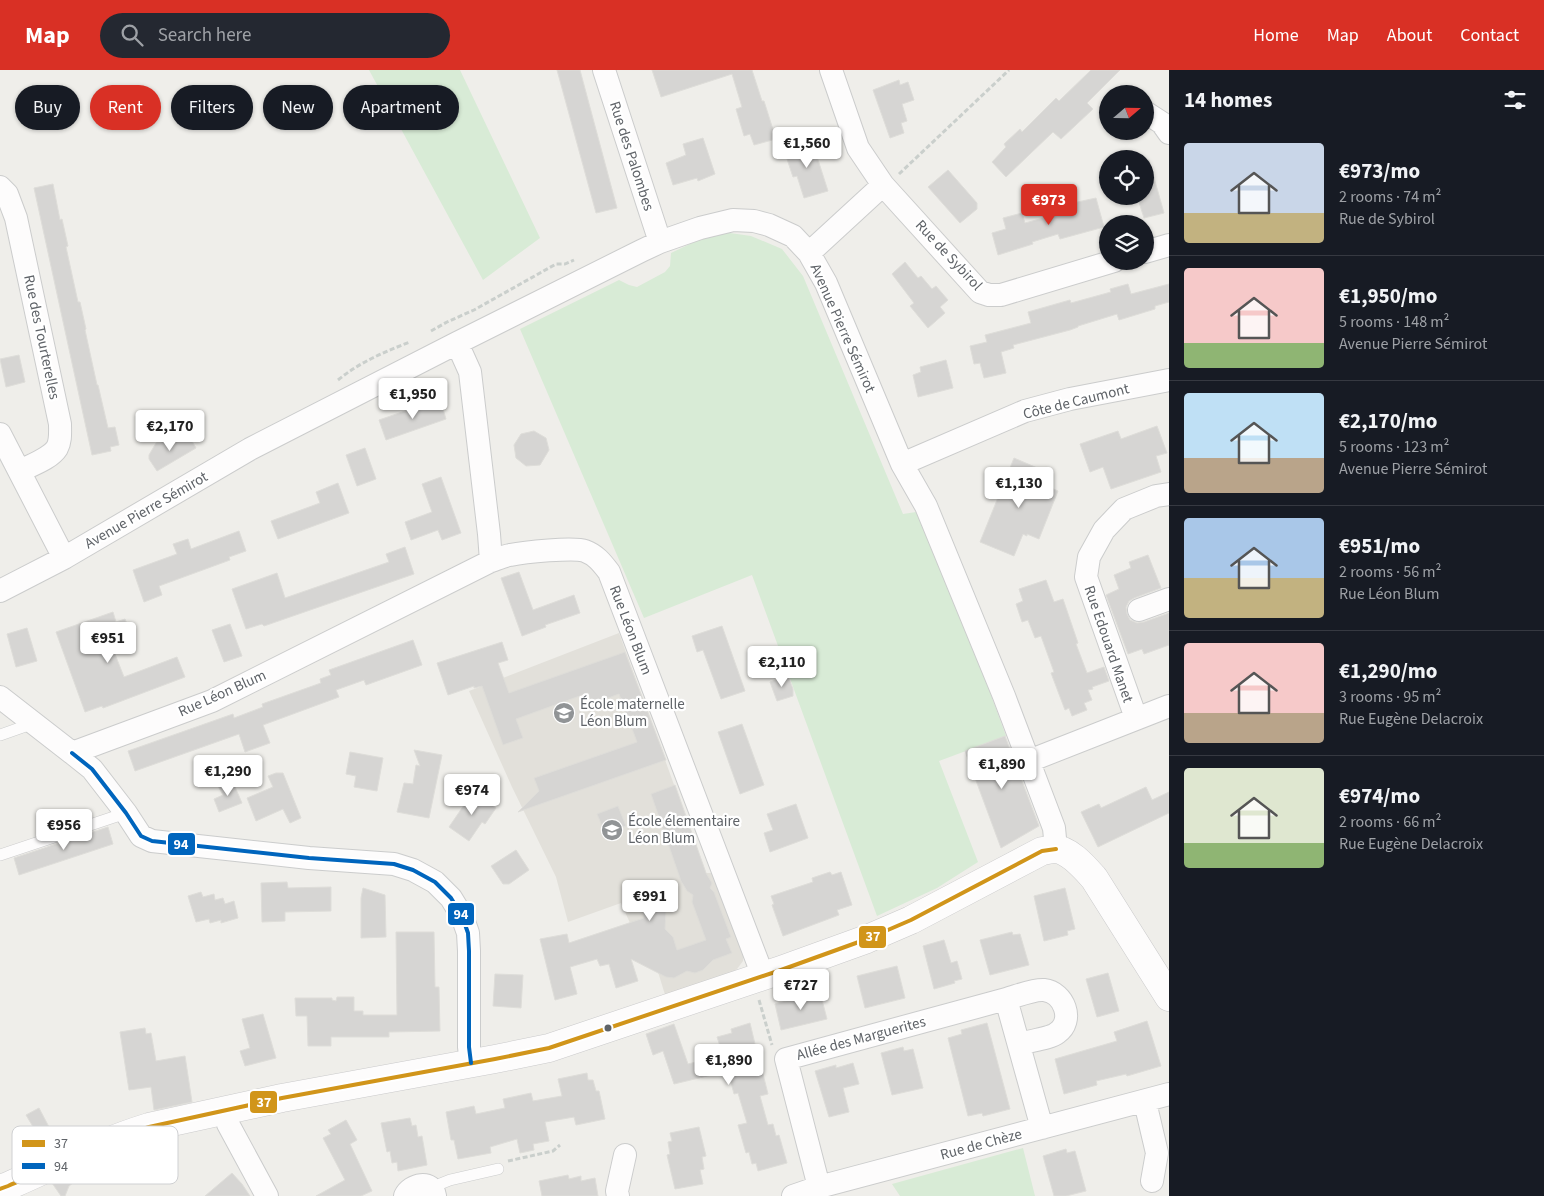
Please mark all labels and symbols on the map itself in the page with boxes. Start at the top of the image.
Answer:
north arrow [1099,85,1154,140]
street label: Rue des Palombes [604,99,659,214]
pin: €1,560 [766,126,848,169]
pin: €973 [1019,184,1079,226]
street label: Rue de Sybirol [910,215,987,296]
street label: Avenue Pierre Sémirot [805,260,880,396]
street label: Rue des Tourterelles [18,273,65,401]
pin: €1,950 [372,378,454,420]
street label: Côte de Caumont [1021,378,1131,425]
pin: €2,170 [129,410,211,452]
pin: €1,130 [978,466,1060,509]
street label: Avenue Pierre Sémirot [81,467,212,554]
street label: Rue Léon Blum [604,582,657,678]
street label: Rue Edouard Manet [1079,583,1138,705]
pin: €951 [78,622,138,664]
pin: €2,110 [741,646,823,688]
street label: Rue Léon Blum [175,665,270,722]
place label: École maternelle Léon Blum [580,694,685,732]
school or university icon: École maternelle Léon Blum [552,701,576,725]
pin: €1,890 [961,748,1043,790]
pin: €1,290 [187,754,269,797]
pin: €974 [442,774,502,816]
pin: €956 [34,808,94,851]
place label: École élementaire Léon Blum [628,811,740,849]
school or university icon: École élementaire Léon Blum [600,818,624,842]
line badge: 94 [167,832,196,856]
text: 94 [174,835,189,855]
pin: €991 [620,880,680,922]
line badge: 94 [447,902,475,926]
text: 94 [454,905,469,925]
line badge: 37 [858,925,887,949]
text: 37 [866,927,880,947]
pin: €727 [771,968,831,1011]
street label: Allée des Marguerites [794,1011,928,1066]
unlabelled marker [603,1023,613,1033]
pin: €1,890 [688,1044,770,1086]
line badge: 37 [249,1090,278,1114]
text: 37 [257,1093,271,1113]
street label: Rue de Chèze [938,1124,1024,1165]
legend [12,1126,178,1184]
text: 37 [54,1134,68,1154]
text: 94 [54,1157,68,1177]

